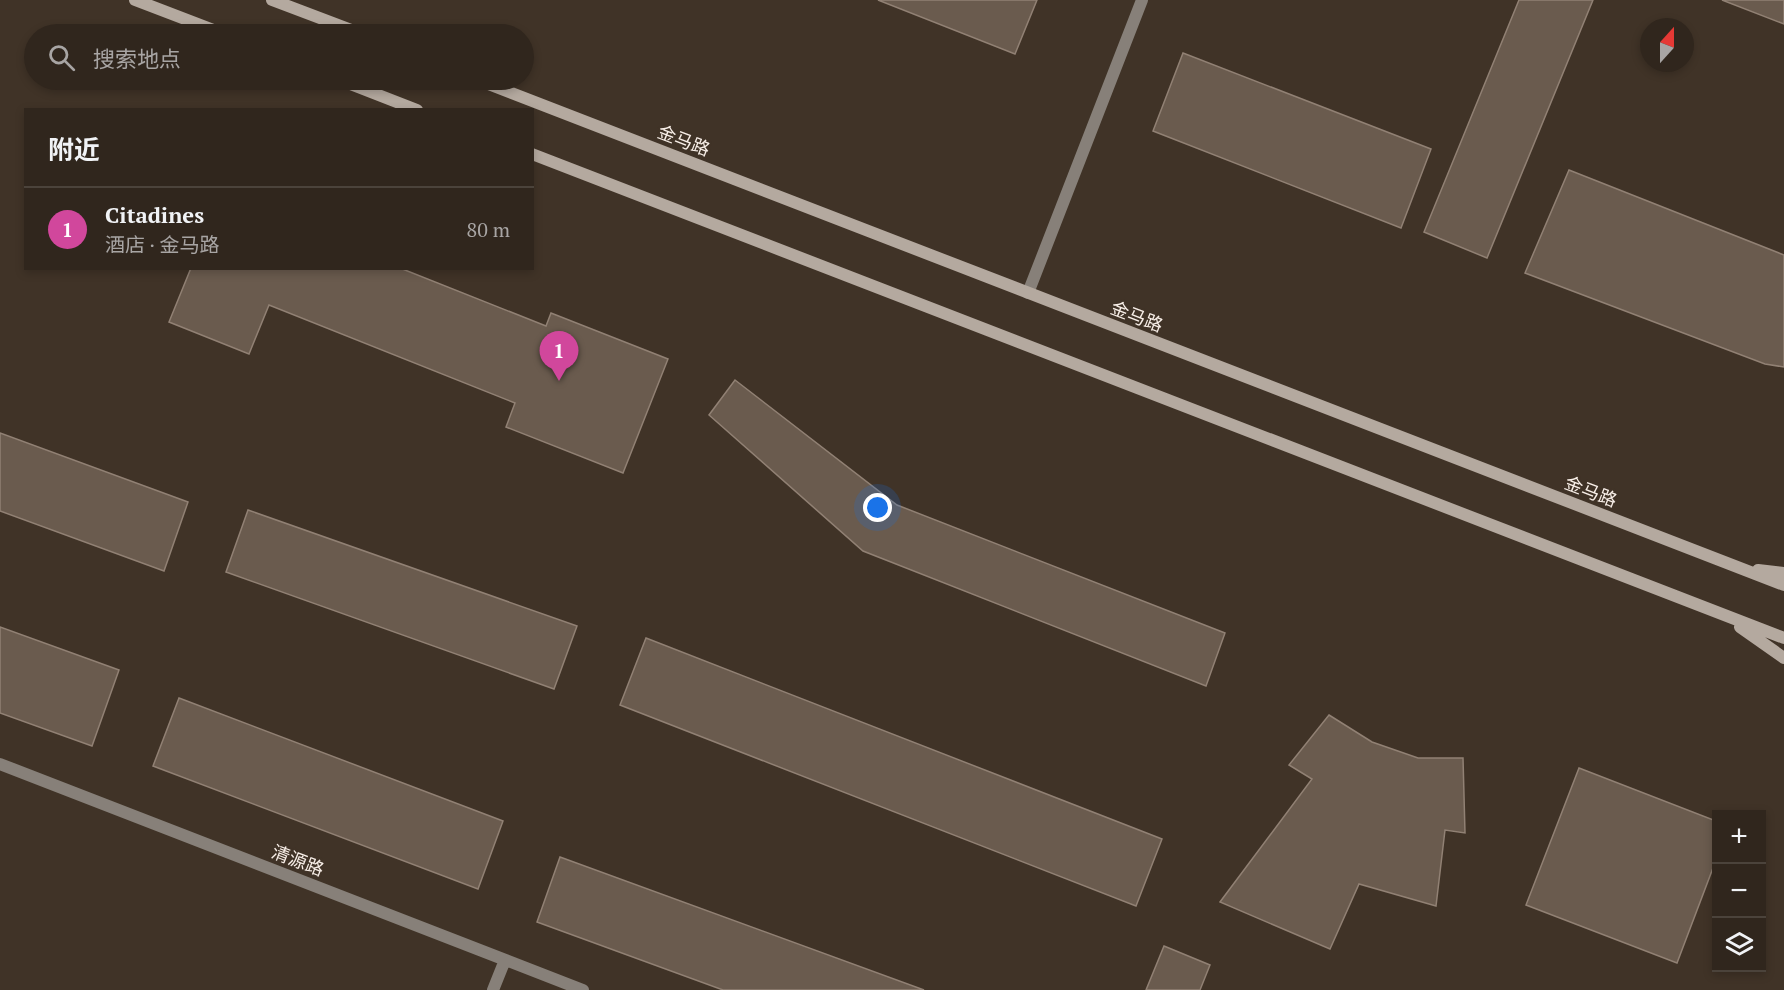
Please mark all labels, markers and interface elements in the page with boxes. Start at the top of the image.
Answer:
north arrow [1640,18,1694,72]
search box [24,24,534,90]
icon: search [45,41,78,74]
text: 搜索地点 [93,44,181,73]
street label: 金马路 [654,119,714,161]
text: 附近 [48,132,100,166]
text: Citadines [105,200,204,229]
text: 1 [62,216,73,243]
text: 80 m [467,216,510,243]
text: 酒店 · 金马路 [105,231,220,258]
street label: 金马路 [1107,295,1167,337]
pin: 1 [540,332,578,381]
street label: 金马路 [1561,470,1621,512]
your location [863,493,892,522]
map controls [1712,810,1766,972]
button: + [1712,810,1766,864]
street label: 清源路 [268,839,328,881]
button: − [1712,864,1766,918]
button: layers [1712,918,1766,972]

